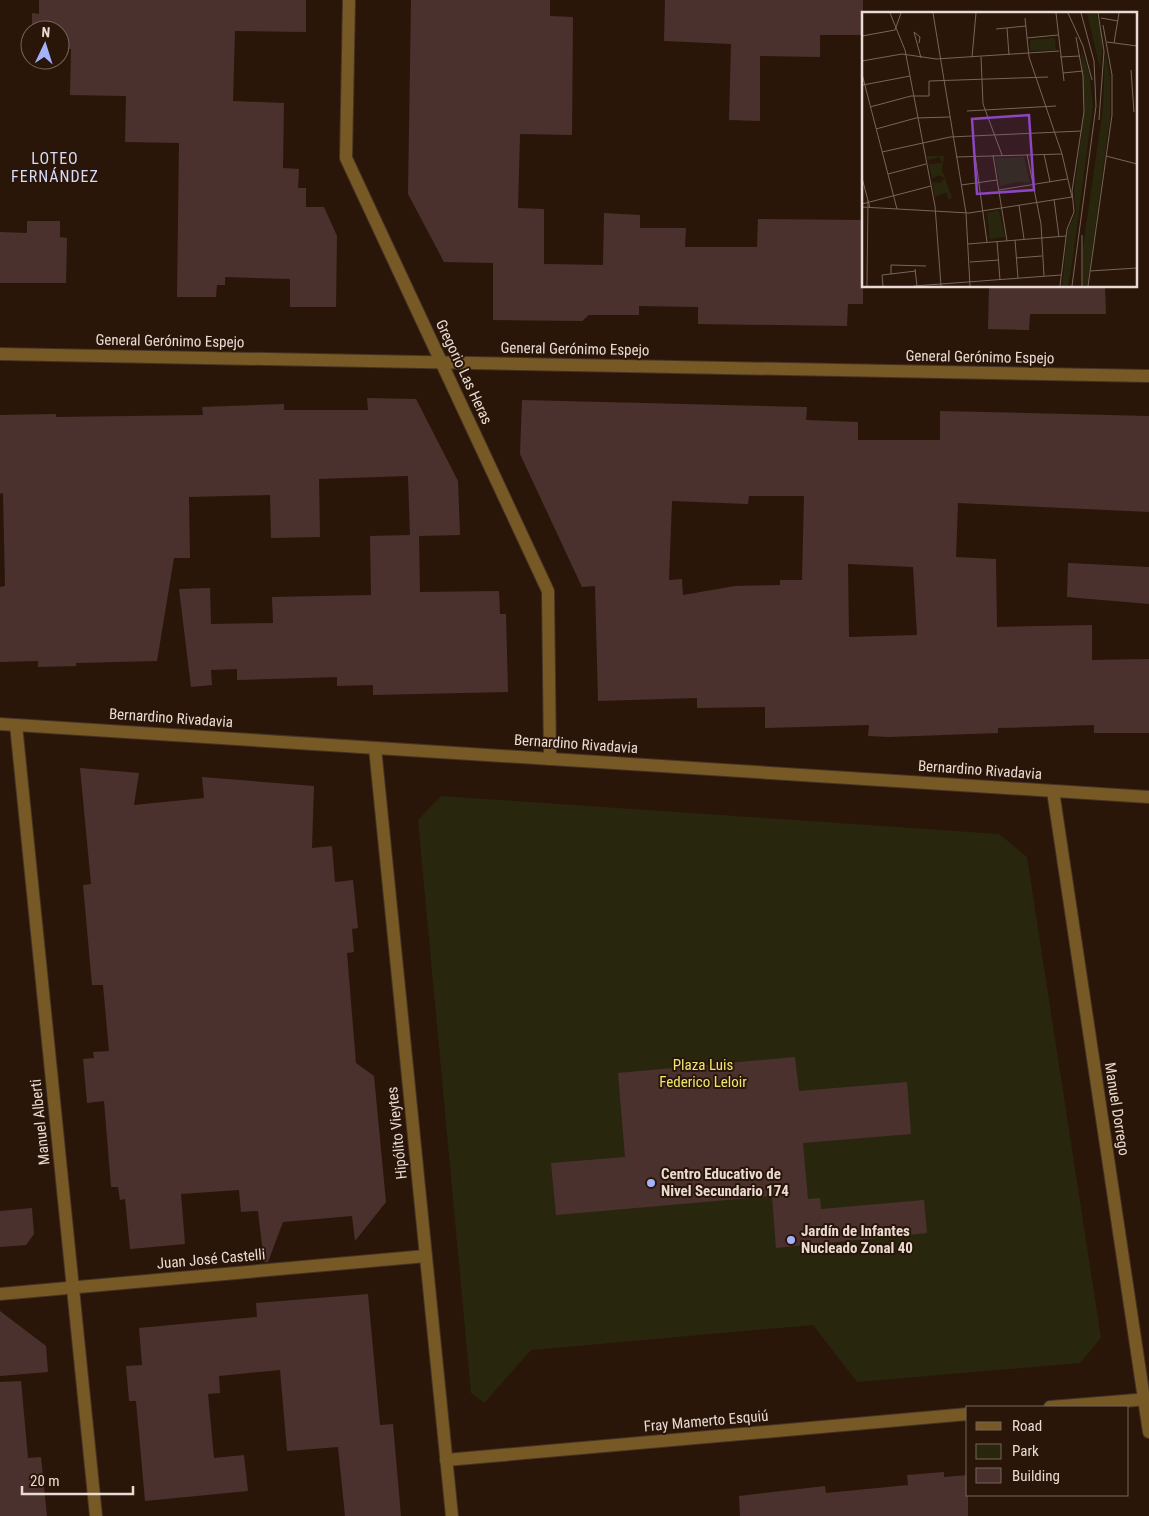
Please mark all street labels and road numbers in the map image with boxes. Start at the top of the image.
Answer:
street label: Gregorio Las Heras [432,317,496,427]
street label: General Gerónimo Espejo [95,331,245,351]
street label: General Gerónimo Espejo [500,339,650,359]
street label: General Gerónimo Espejo [905,347,1055,367]
street label: Bernardino Rivadavia [108,705,234,731]
street label: Bernardino Rivadavia [513,731,639,757]
street label: Bernardino Rivadavia [917,757,1043,783]
street label: Manuel Dorrego [1101,1061,1133,1157]
street label: Manuel Alberti [27,1078,53,1166]
street label: Hipólito Vieytes [383,1086,411,1180]
street label: Juan José Castelli [156,1245,266,1273]
street label: Fray Mamerto Esquiú [643,1407,769,1435]

